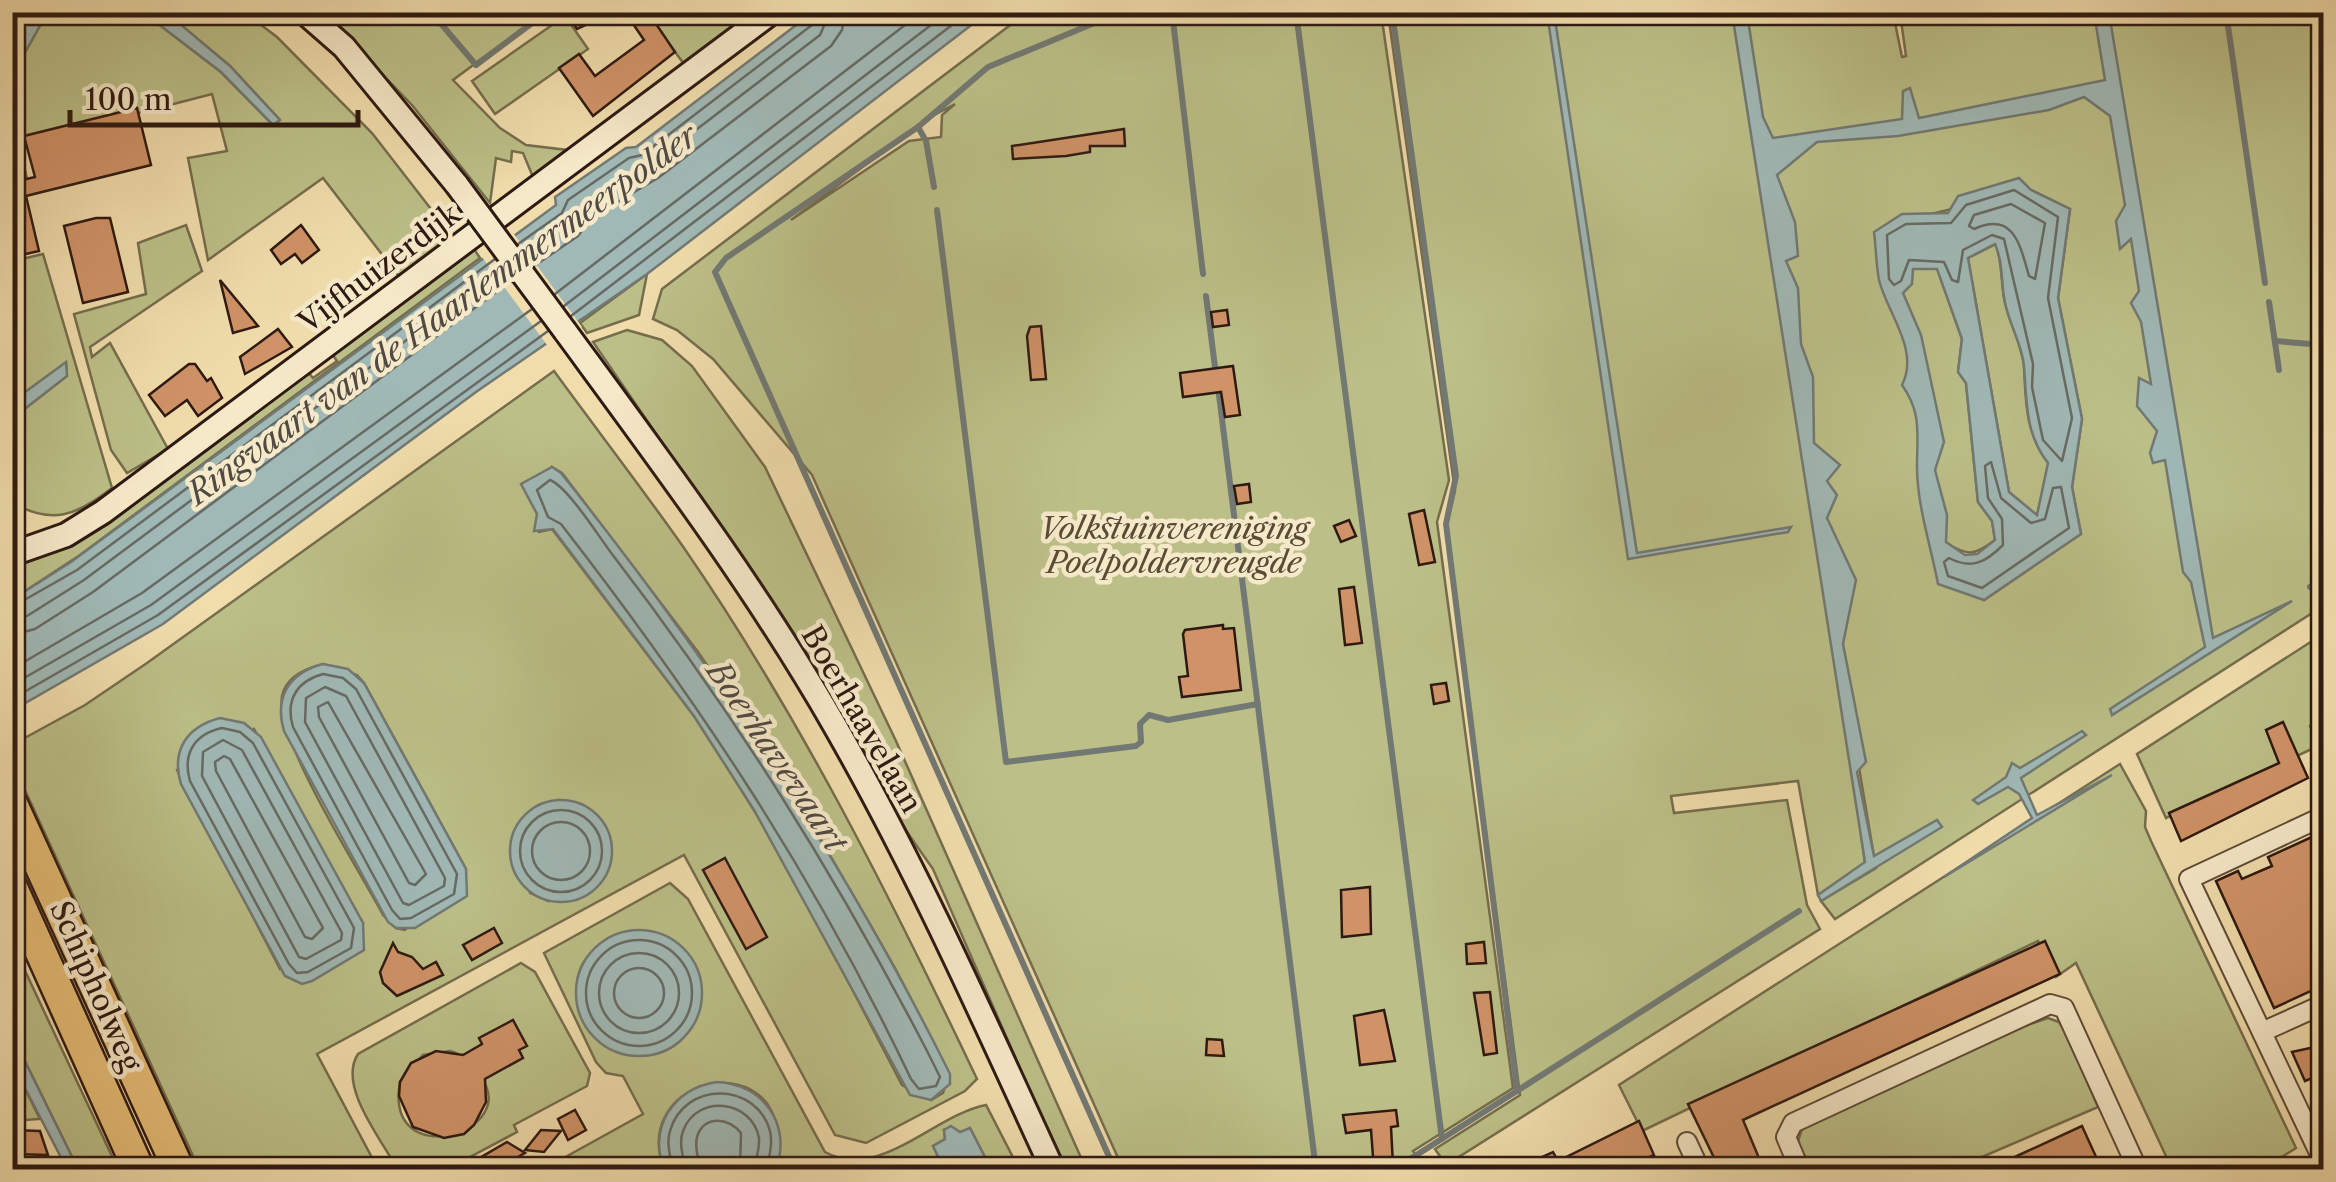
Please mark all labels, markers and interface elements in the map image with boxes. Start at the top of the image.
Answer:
scale bar [70,65,358,127]
text: 100 m [85,81,172,118]
water label: Ringvaart van de Haarlemmermeerpolder [177,114,706,514]
street label: Vijfhuizerdijk [290,194,469,342]
park label: Volkstuinvereniging Poelpoldervreugde [1040,510,1311,581]
street label: Boerhaavelaan [793,619,931,819]
water label: Boerhavevaart [697,650,856,861]
street label: Schipholweg [42,895,150,1077]

